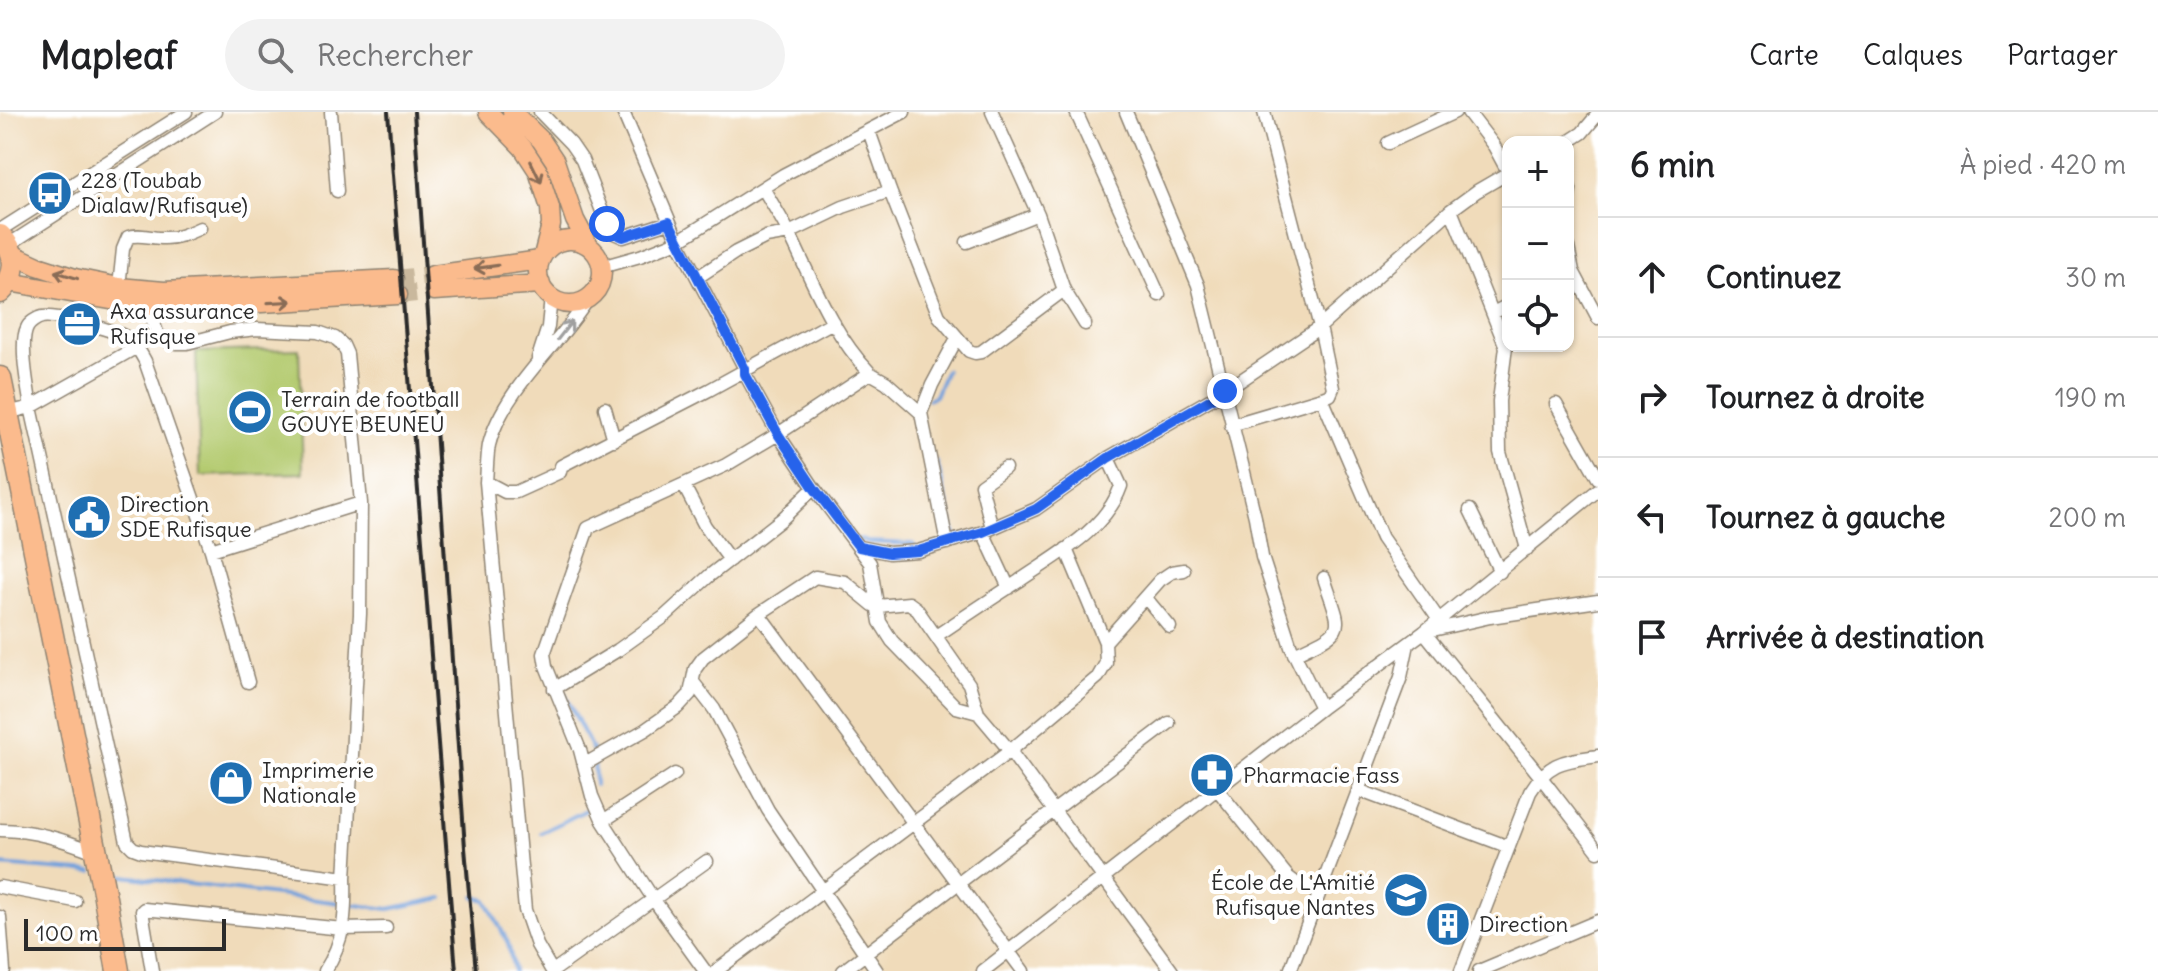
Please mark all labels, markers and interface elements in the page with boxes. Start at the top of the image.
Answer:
search box [225,19,785,91]
text: Mapleaf [40,32,177,79]
icon: search [253,33,297,77]
text: Rechercher [317,36,473,74]
text: Carte [1749,37,1819,73]
text: Calques [1863,37,1963,73]
text: Partager [2007,37,2118,73]
map controls [1502,136,1574,352]
button: + [1502,136,1574,208]
text: 6 min [1630,143,1715,186]
text: À pied · 420 m [1960,148,2126,181]
one-way arrow [529,160,544,184]
place label: 228 (Toubab Dialaw/Rufisque) [81,166,248,219]
bus stop icon: 228 (Toubab Dialaw/Rufisque) [26,169,74,217]
route start [589,206,625,242]
button: − [1502,208,1574,280]
icon: ahead [1630,255,1674,299]
text: Continuez [1706,258,1841,296]
one-way arrow [474,260,499,275]
text: 30 m [2065,261,2126,294]
one-way arrow [54,267,80,282]
button: locate [1502,280,1574,352]
one-way arrow [266,294,293,309]
place label: Axa assurance Rufisque [110,297,255,350]
office icon: Axa assurance Rufisque [55,300,103,348]
one-way arrow [557,320,574,341]
route end [1207,373,1243,409]
icon: right [1630,375,1674,419]
text: Tournez à droite [1706,378,1925,416]
text: 190 m [2055,381,2126,414]
place label: Terrain de football GOUYE BEUNEU [281,385,459,438]
sports icon: Terrain de football GOUYE BEUNEU [226,388,274,436]
place label: Direction SDE Rufisque [120,490,252,543]
public building icon: Direction SDE Rufisque [65,493,113,541]
icon: left [1630,495,1674,539]
text: Tournez à gauche [1706,498,1946,536]
text: 200 m [2049,501,2126,534]
icon: arrive [1630,615,1674,659]
text: Arrivée à destination [1706,618,1984,656]
pharmacy icon: Pharmacie Fass [1188,751,1236,799]
place label: Imprimerie Nationale [262,756,374,809]
shop icon: Imprimerie Nationale [207,759,255,807]
place label: Pharmacie Fass [1243,761,1399,789]
place label: École de L'Amitié Rufisque Nantes [1211,868,1375,921]
school or university icon: École de L'Amitié Rufisque Nantes [1382,871,1430,919]
building icon: Direction [1424,900,1472,948]
place label: Direction [1479,910,1568,938]
scale bar [24,915,226,951]
text: 100 m [36,919,98,947]

